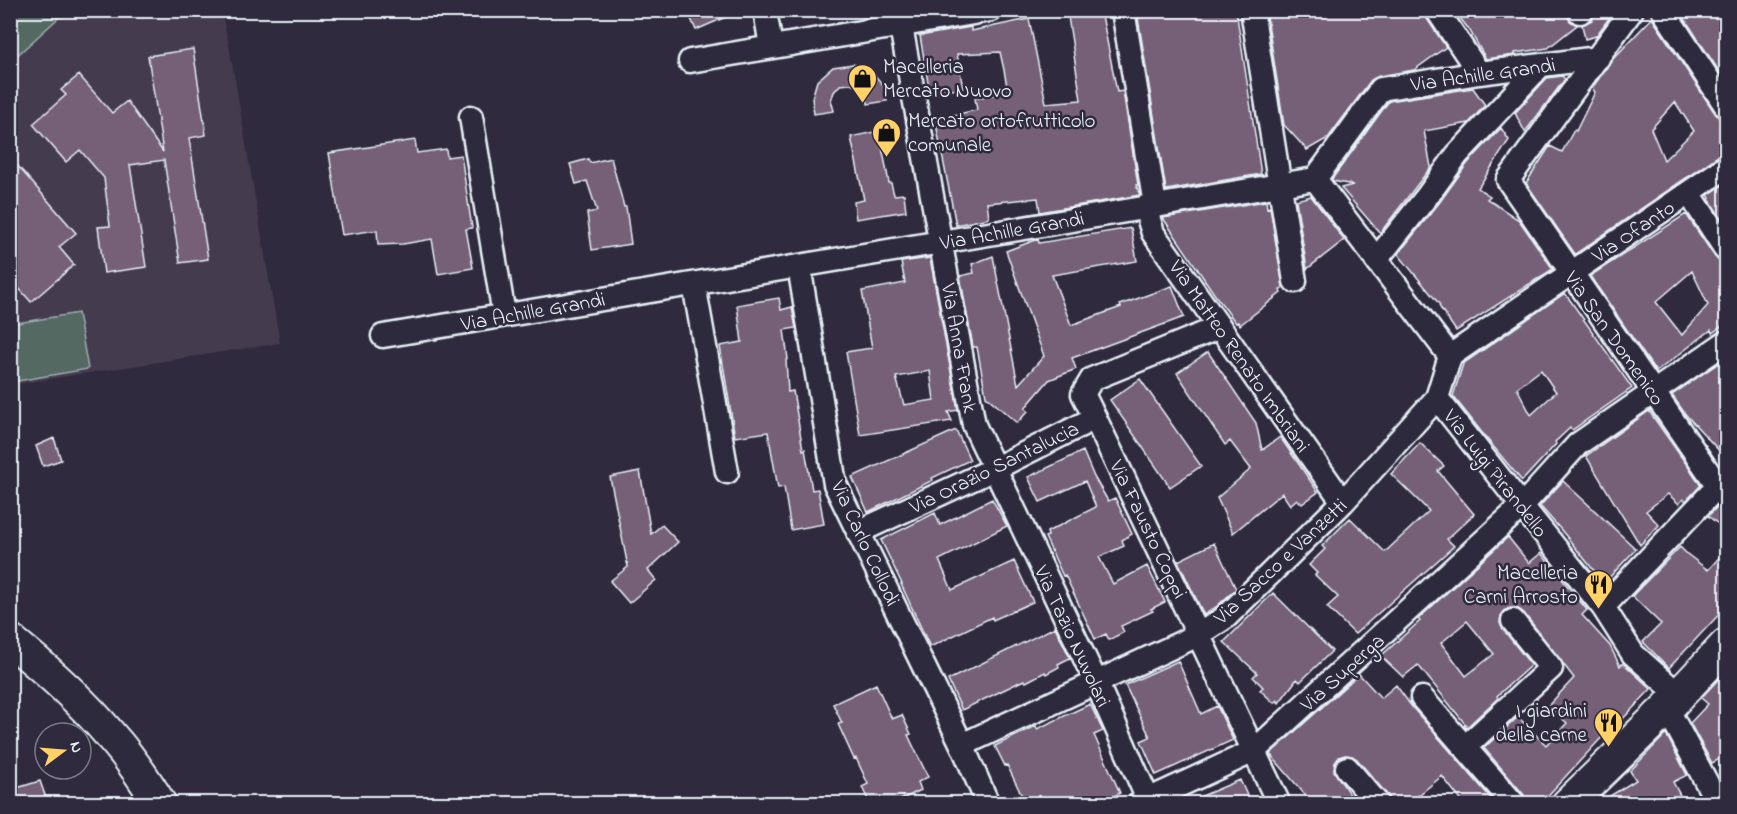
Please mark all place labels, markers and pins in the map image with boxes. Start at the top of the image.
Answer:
place label: Macelleria Mercato Nuovo [883,53,1012,107]
shop icon: Macelleria Mercato Nuovo [846,62,878,104]
place label: Mercato ortofrutticolo comunale [908,107,1096,161]
shop icon: Mercato ortofrutticolo comunale [871,116,903,158]
place label: Macelleria Carni Arrosto [1464,559,1578,613]
restaurant icon: Macelleria Carni Arrosto [1583,568,1615,610]
place label: I giardini della carne [1495,697,1588,751]
restaurant icon: I giardini della carne [1592,706,1624,748]

